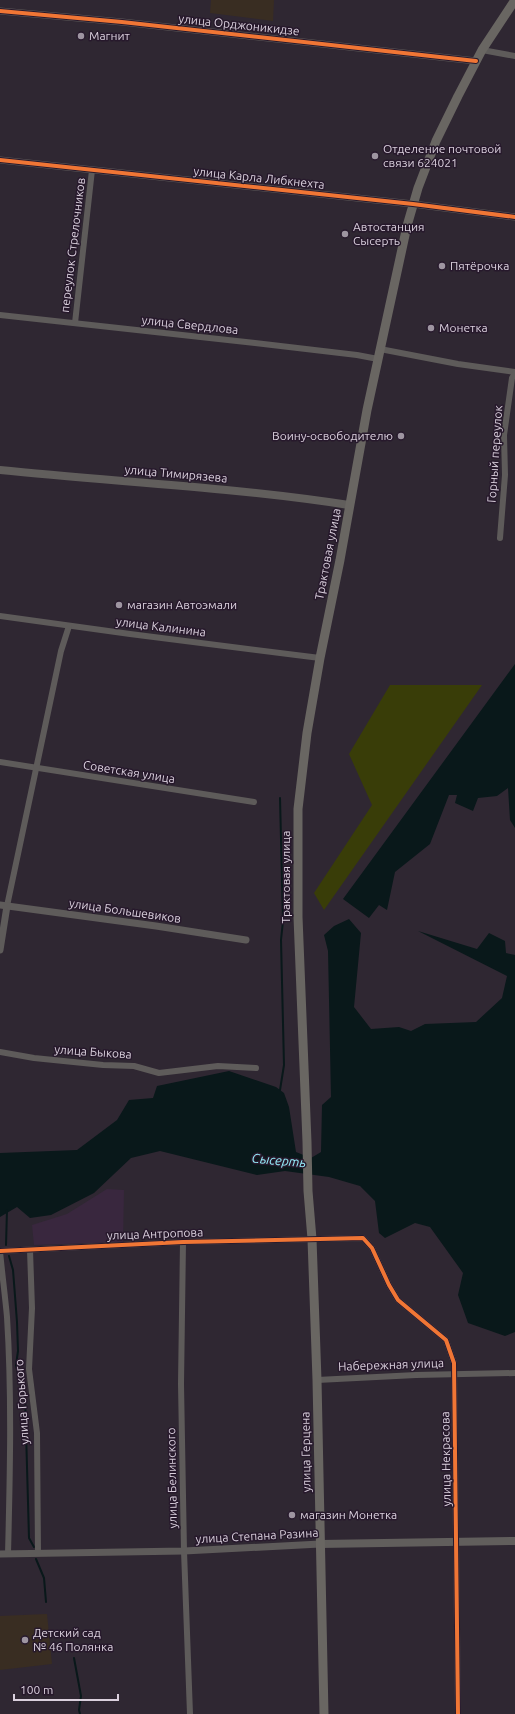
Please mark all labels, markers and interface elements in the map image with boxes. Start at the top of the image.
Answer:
street label: улица Орджоникидзе [178,12,300,37]
place label: Магнит [89,29,131,42]
marker: Магнит [76,31,86,41]
place label: Отделение почтовой связи 624021 [383,142,501,169]
marker: Отделение почтовой связи 624021 [370,151,380,161]
street label: улица Карла Либкнехта [193,164,325,191]
street label: переулок Стрелочников [58,177,87,313]
place label: Автостанция Сысерть [353,220,425,247]
marker: Автостанция Сысерть [340,229,350,239]
place label: Пятёрочка [450,259,509,272]
marker: Пятёрочка [437,261,447,271]
street label: улица Свердлова [141,313,239,336]
place label: Монетка [439,321,488,334]
marker: Монетка [426,323,436,333]
street label: Горный переулок [485,405,504,503]
place label: Воину-освободителю [272,429,393,442]
marker: Воину-освободителю [396,431,406,441]
street label: улица Тимирязева [124,463,228,484]
street label: Трактовая улица [312,507,343,601]
place label: магазин Автоэмали [127,598,237,611]
marker: магазин Автоэмали [114,600,124,610]
street label: улица Калинина [115,615,207,638]
street label: Советская улица [82,758,176,785]
street label: Трактовая улица [279,831,292,923]
street label: улица Большевиков [68,896,182,925]
street label: улица Быкова [54,1042,132,1061]
water label: Сысерть [251,1151,307,1169]
street label: улица Антропова [107,1225,203,1242]
street label: Набережная улица [338,1356,444,1373]
street label: улица Горького [12,1359,31,1445]
street label: улица Некрасова [438,1411,453,1507]
street label: улица Герцена [298,1412,313,1493]
street label: улица Белинского [164,1427,179,1529]
place label: магазин Монетка [300,1508,397,1521]
marker: магазин Монетка [287,1510,297,1520]
street label: улица Степана Разина [195,1526,319,1545]
place label: Детский сад № 46 Полянка [33,1626,113,1653]
marker: Детский сад № 46 Полянка [20,1635,30,1645]
scale bar [14,1676,118,1702]
text: 100 m [20,1683,53,1696]

